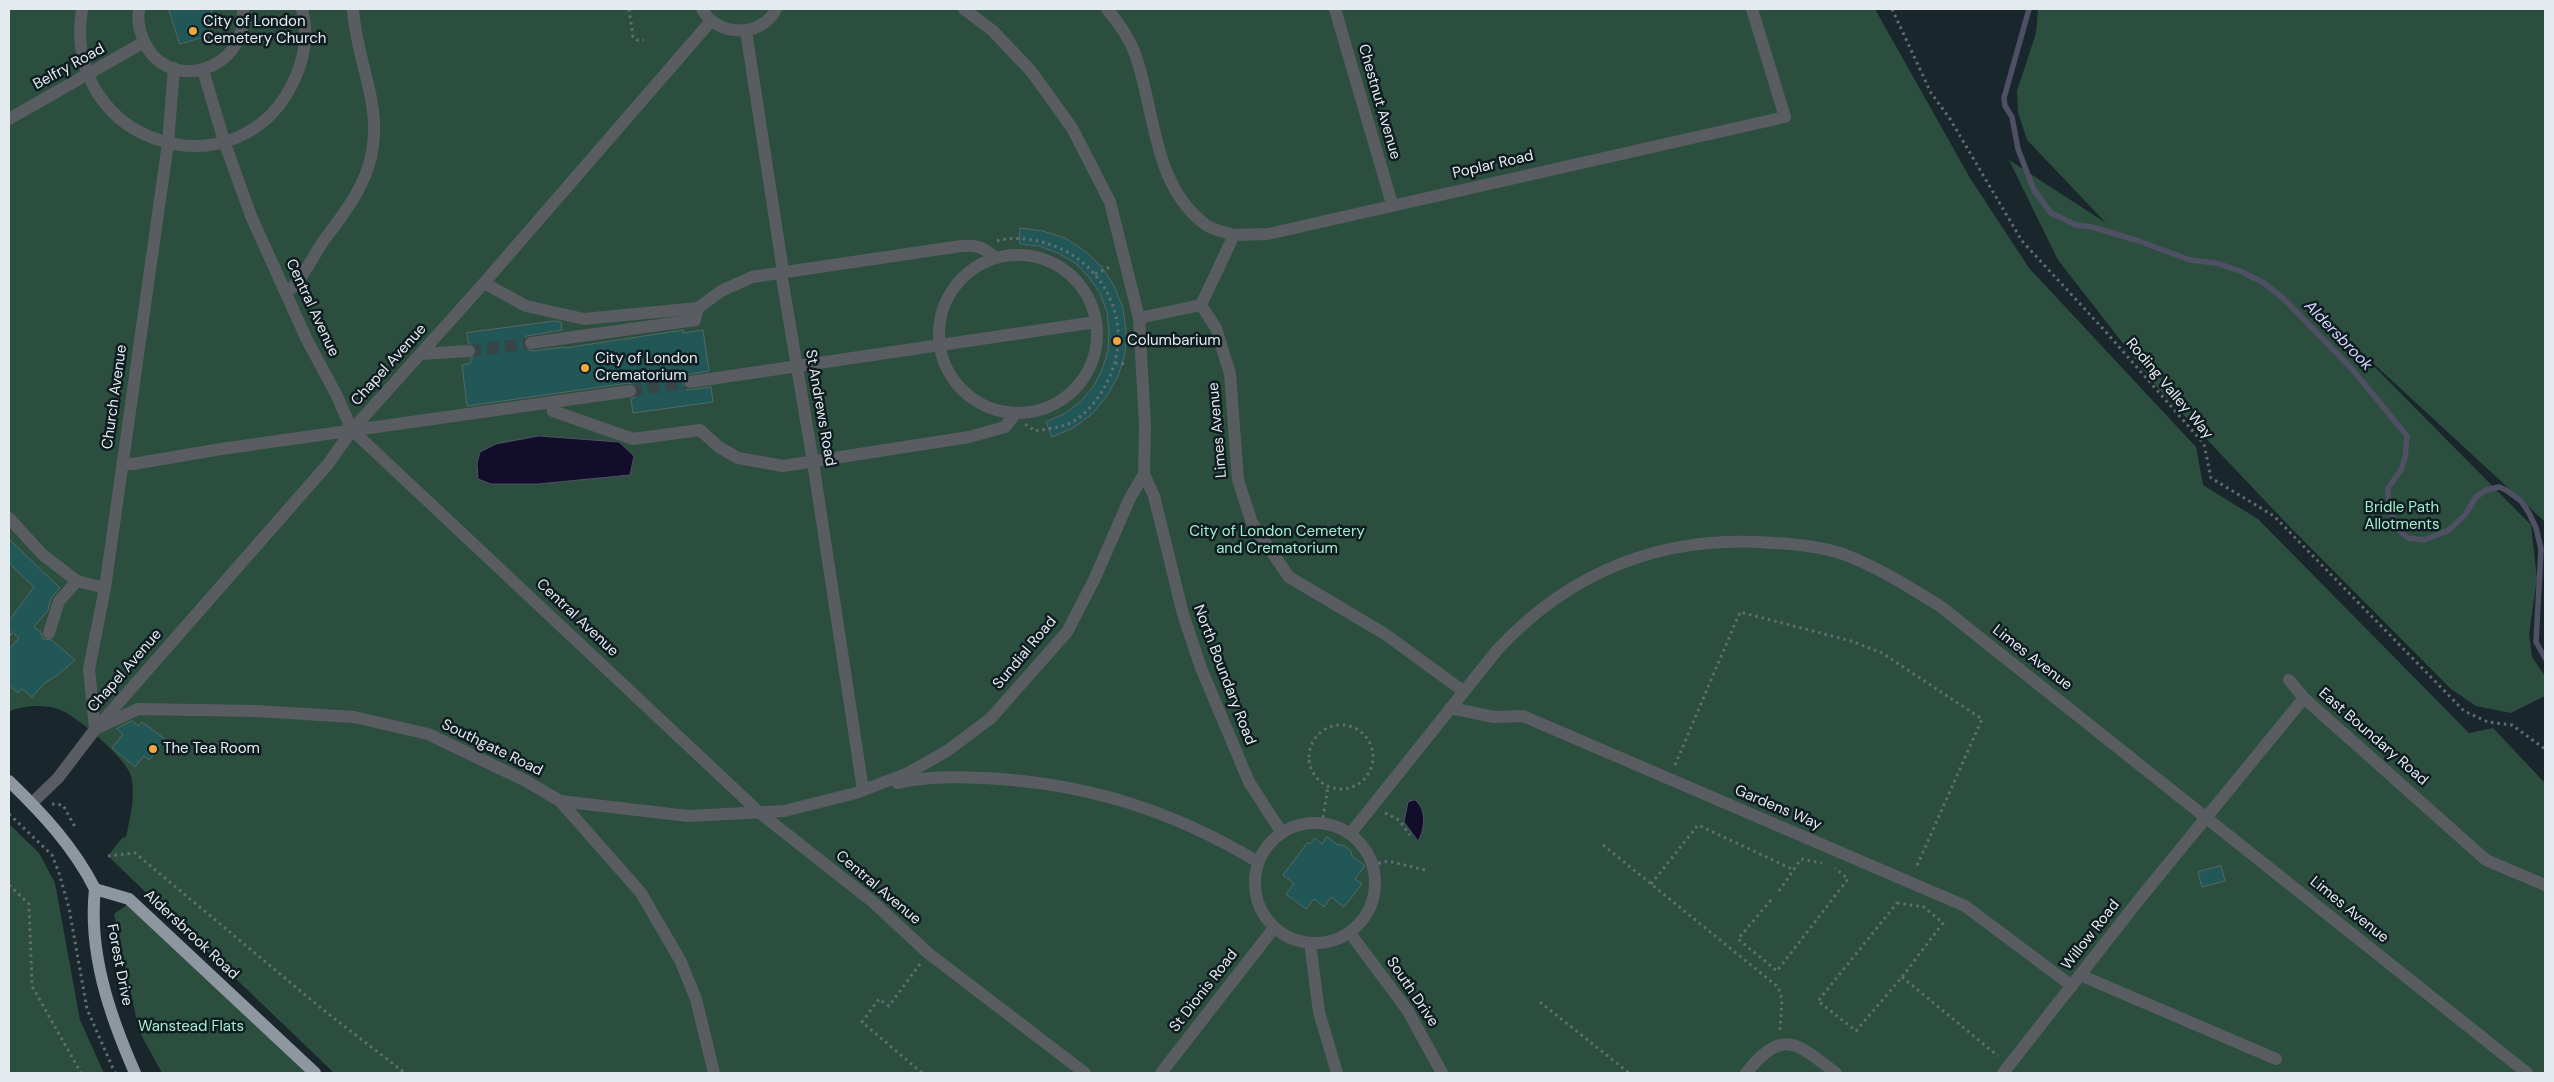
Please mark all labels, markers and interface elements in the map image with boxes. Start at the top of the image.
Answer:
place label: City of London Cemetery Church [203,13,326,48]
marker: City of London Cemetery Church [187,25,199,37]
street label: Belfry Road [30,40,108,94]
street label: Chestnut Avenue [1354,42,1404,162]
street label: Poplar Road [1451,147,1535,183]
street label: Central Avenue [281,256,343,360]
water label: Aldersbrook [2300,297,2376,375]
street label: Chapel Avenue [348,320,430,410]
place label: Columbarium [1127,332,1221,350]
marker: Columbarium [1111,335,1123,347]
street label: Roding Valley Way [2122,335,2216,443]
street label: Church Avenue [99,344,131,450]
street label: St Andrews Road [801,348,839,468]
place label: City of London Crematorium [595,350,698,385]
marker: City of London Crematorium [579,362,591,374]
street label: Limes Avenue [1205,381,1231,479]
park label: Bridle Path Allotments [2364,499,2440,534]
park label: City of London Cemetery and Crematorium [1189,523,1365,558]
street label: Central Avenue [532,575,622,661]
street label: North Boundary Road [1189,602,1259,748]
street label: Sundial Road [989,613,1061,693]
street label: Limes Avenue [1989,621,2075,695]
street label: Chapel Avenue [84,626,166,716]
street label: East Boundary Road [2315,685,2431,789]
street label: Southgate Road [439,716,545,780]
place label: The Tea Room [163,740,260,758]
marker: The Tea Room [147,743,159,755]
street label: Gardens Way [1732,782,1824,834]
street label: Central Avenue [832,847,924,929]
street label: Limes Avenue [2306,873,2392,947]
street label: Aldersbrook Road [140,886,242,984]
street label: Willow Road [2058,896,2124,974]
street label: Forest Drive [102,923,136,1007]
street label: St Dionis Road [1166,946,1242,1036]
street label: South Drive [1382,954,1442,1030]
park label: Wanstead Flats [138,1018,244,1036]

